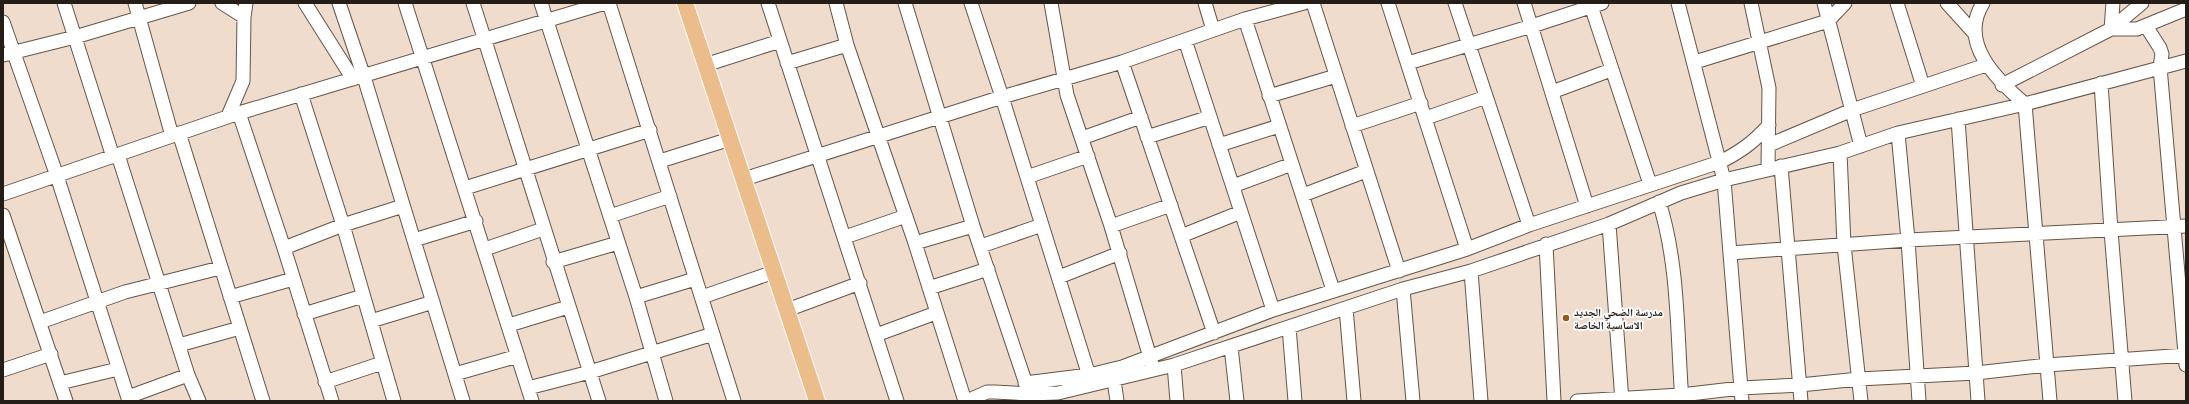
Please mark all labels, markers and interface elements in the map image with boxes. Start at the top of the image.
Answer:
place label: مدرسة الضحي الجديد الاساسية الخاصة [1574,305,1663,332]
marker: مدرسة الضحي الجديد الاساسية الخاصة [1561,313,1571,323]

